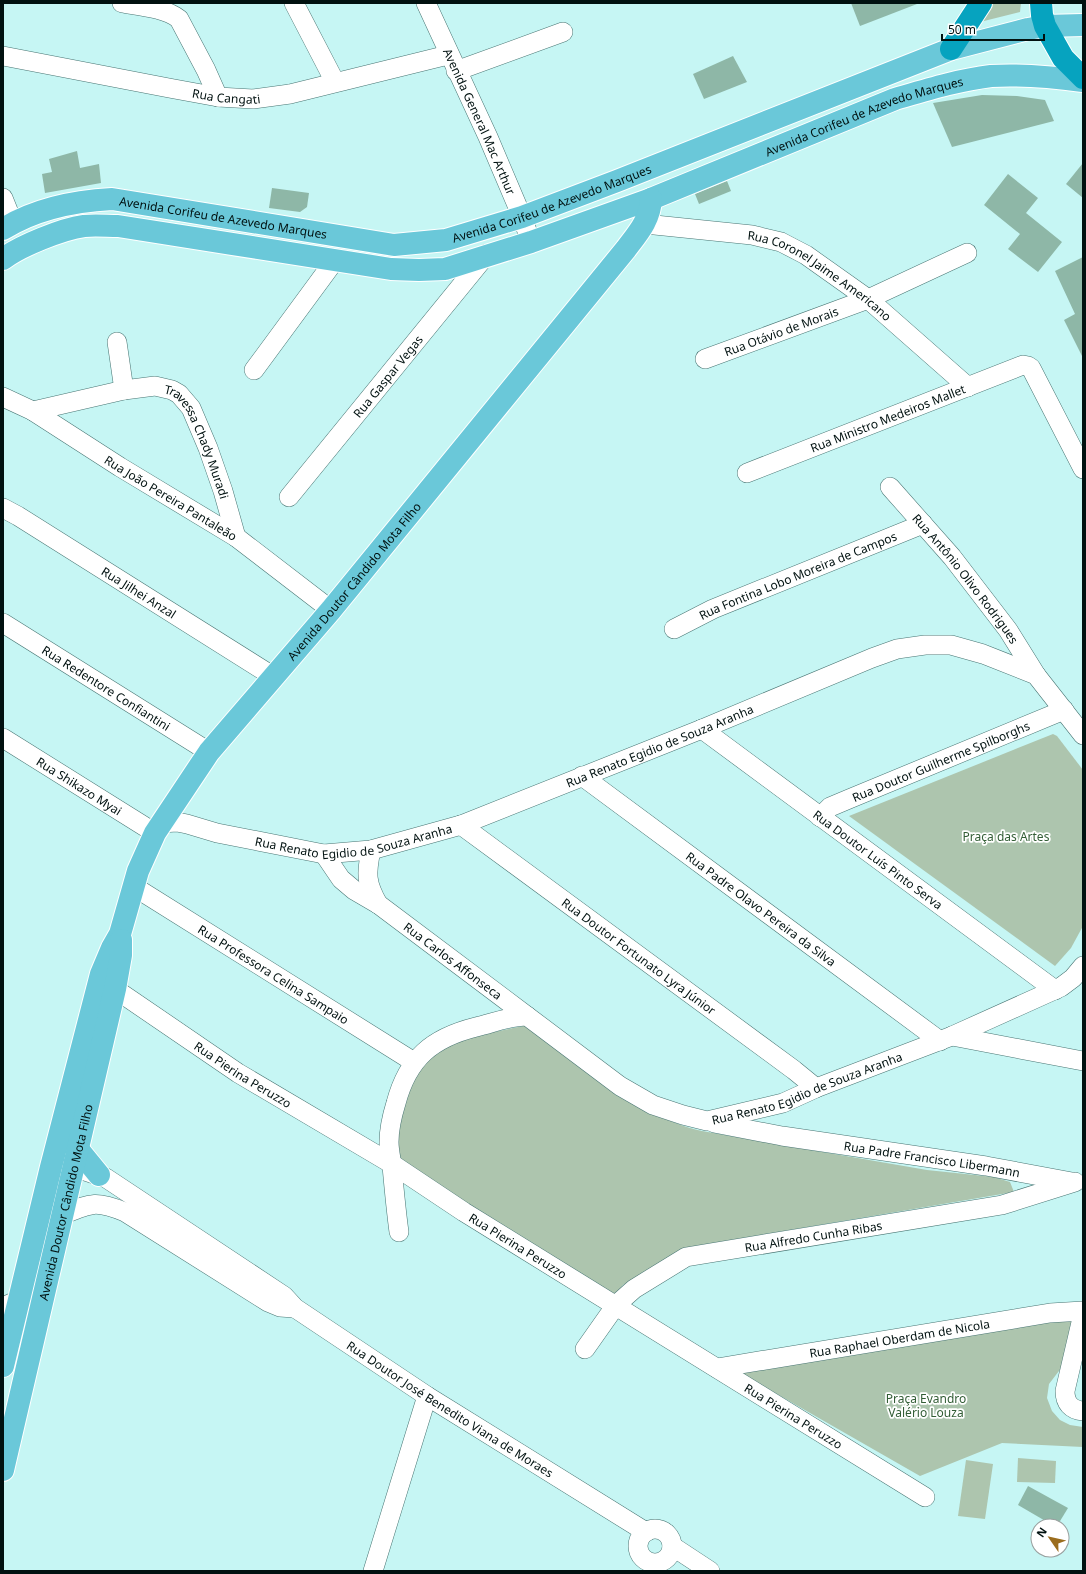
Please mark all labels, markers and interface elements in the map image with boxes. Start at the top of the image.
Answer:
scale bar [942,16,1044,42]
text: 50 m [948,21,976,38]
street label: Avenida General Mac Arthur [439,45,520,197]
street label: Avenida Corifeu de Azevedo Marques [762,72,965,160]
street label: Rua Cangati [191,84,261,107]
street label: Avenida Corifeu de Azevedo Marques [450,160,654,246]
street label: Avenida Corifeu de Azevedo Marques [118,192,329,243]
street label: Rua Coronel Jaime Americano [747,226,895,325]
street label: Rua Otávio de Morais [721,302,841,360]
street label: Rua Gaspar Vegas [349,331,426,421]
street label: Travessa Chady Muradi [163,380,233,501]
street label: Rua Ministro Medeiros Mallet [808,380,968,456]
street label: Rua João Pereira Pantaleão [101,451,240,544]
street label: Avenida Doutor Cândido Mota Filho [283,498,425,664]
street label: Rua Antônio Olivo Rodrigues [909,510,1023,647]
street label: Rua Fontina Lobo Moreira de Campos [696,527,899,623]
street label: Rua Jilhei Anzal [98,562,180,622]
street label: Rua Redentore Confiantini [39,641,174,734]
street label: Rua Renato Egidio de Souza Aranha [563,700,756,791]
street label: Rua Doutor Guilherme Spilborghs [849,717,1032,805]
street label: Rua Shikazo Myai [33,753,125,819]
street label: Rua Doutor Luís Pinto Serva [810,806,946,913]
street label: Rua Renato Egidio de Souza Aranha [254,819,454,863]
park label: Praça das Artes [963,828,1050,845]
street label: Rua Padre Olavo Pereira da Silva [683,848,840,970]
street label: Rua Doutor Fortunato Lyra Júnior [558,894,720,1018]
street label: Rua Carlos Affonseca [400,918,506,1003]
street label: Rua Professora Celina Sampaio [195,920,352,1028]
street label: Rua Pierina Peruzzo [191,1037,295,1111]
street label: Rua Renato Egidio de Souza Aranha [710,1047,904,1128]
street label: Avenida Doutor Cândido Mota Filho [34,1102,96,1302]
street label: Rua Padre Francisco Libermann [843,1137,1022,1181]
street label: Rua Pierina Peruzzo [466,1209,570,1282]
street label: Rua Alfredo Cunha Ribas [743,1216,884,1256]
street label: Rua Raphael Oberdam de Nicola [808,1315,991,1361]
street label: Rua Doutor José Benedito Viana de Moraes [344,1336,557,1481]
street label: Rua Pierina Peruzzo [742,1379,846,1453]
park label: Praça Evandro Valério Louza [886,1390,966,1421]
north arrow [1030,1518,1070,1558]
text: N [1033,1524,1050,1540]

